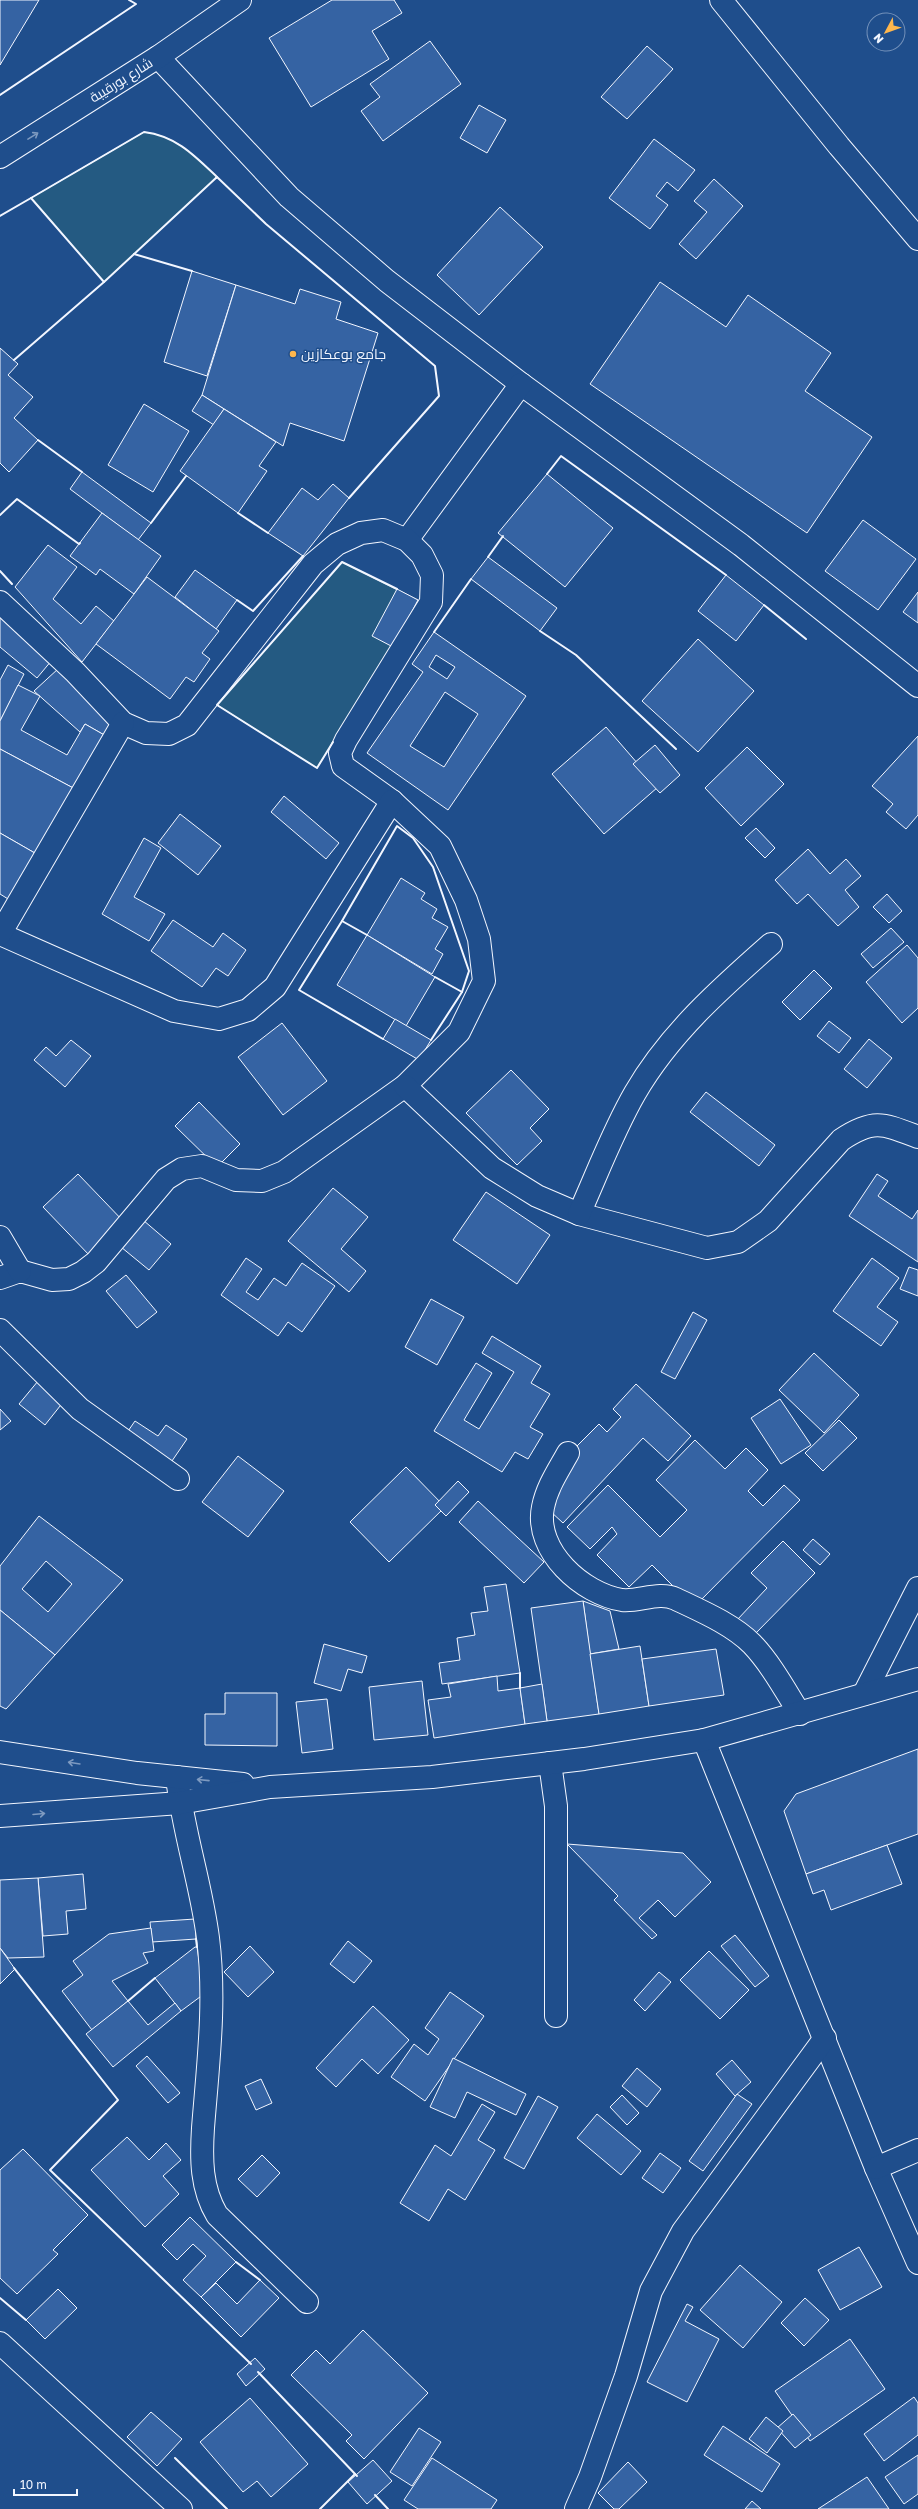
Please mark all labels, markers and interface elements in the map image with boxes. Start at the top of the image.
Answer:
north arrow [866,12,906,52]
text: N [870,31,886,46]
street label: شارع بورقيبة [86,54,156,106]
one-way arrow [27,132,38,140]
place label: جامع بوعكازين [301,345,386,363]
marker: جامع بوعكازين [288,349,298,359]
one-way arrow [68,1759,81,1767]
one-way arrow [197,1776,210,1784]
one-way arrow [32,1811,45,1818]
scale bar [14,2471,77,2497]
text: 10 m [20,2477,47,2492]

